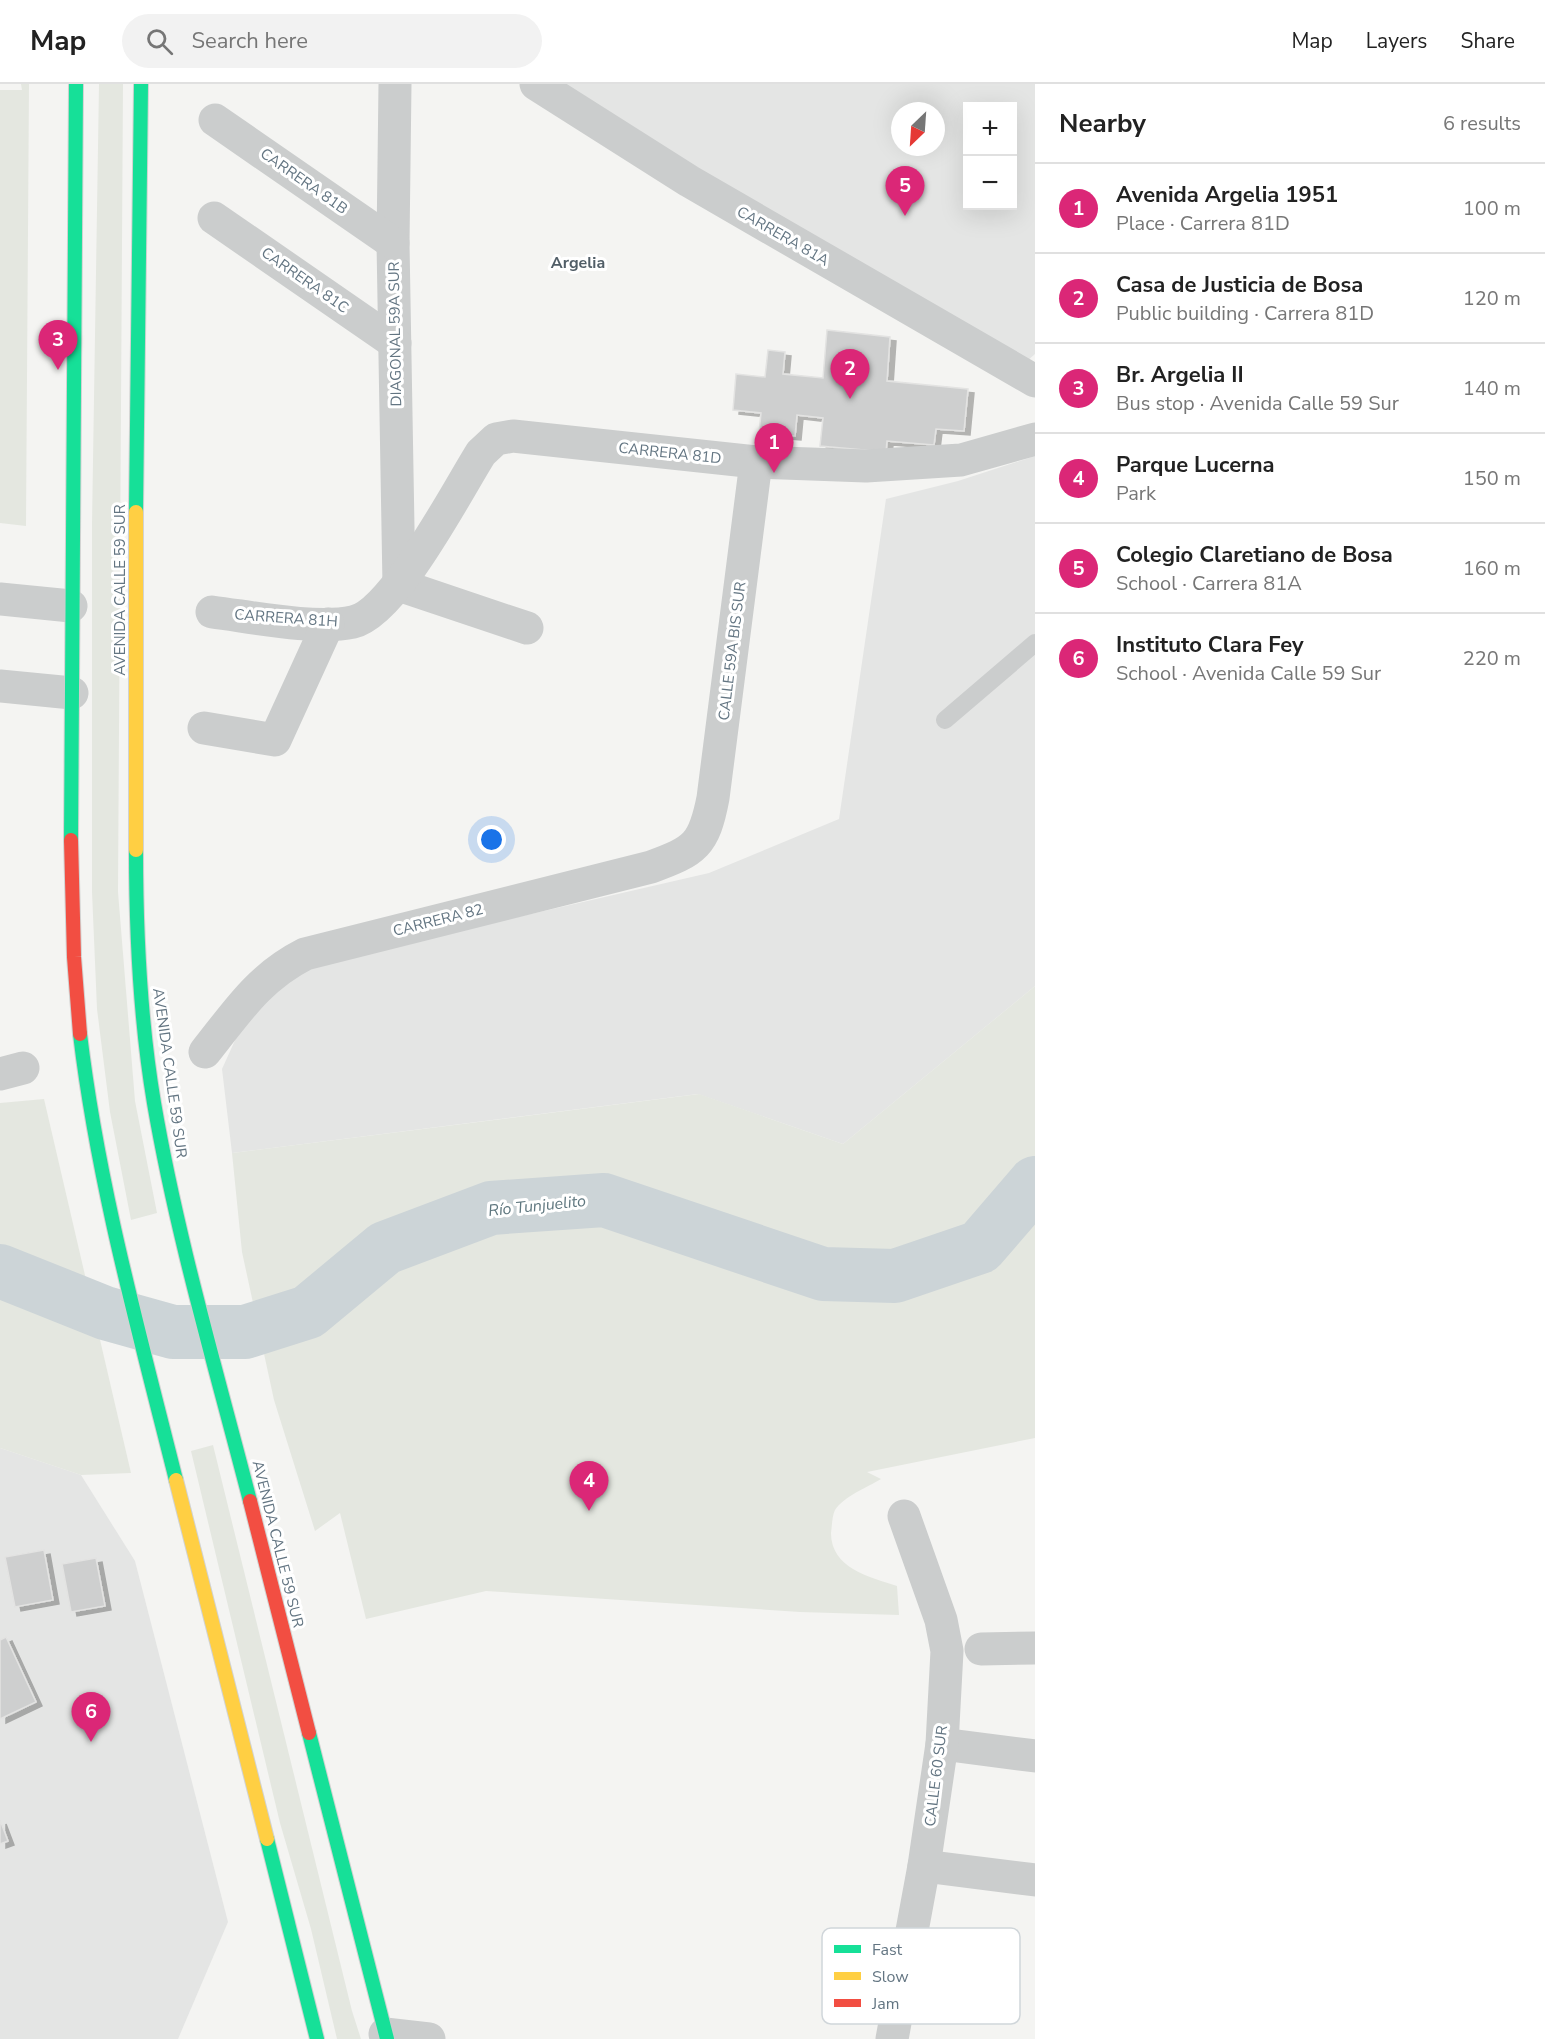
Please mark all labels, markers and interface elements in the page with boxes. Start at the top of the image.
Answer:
search box [122,14,542,68]
text: Map [30,22,86,60]
icon: search [143,25,176,58]
text: Search here [191,26,308,56]
text: Map [1291,27,1333,55]
text: Layers [1366,27,1427,55]
text: Share [1460,27,1515,55]
north arrow [891,102,945,156]
map controls [963,102,1017,210]
button: + [963,102,1017,156]
text: Nearby [1059,106,1146,141]
text: 6 results [1443,110,1521,137]
street label: CARRERA 81B [256,143,352,219]
button: − [963,156,1017,210]
pin: 5 [886,166,924,216]
text: Avenida Argelia 1951 [1116,180,1338,210]
text: 1 [1073,195,1085,222]
text: 100 m [1463,195,1521,222]
street label: CARRERA 81A [733,202,833,270]
text: Place · Carrera 81D [1116,210,1290,237]
street label: CARRERA 81C [257,242,353,318]
district label: Argelia [551,252,605,274]
street label: DIAGONAL 59A SUR [384,261,406,407]
text: Casa de Justicia de Bosa [1116,270,1363,300]
text: 2 [1073,285,1085,312]
text: 120 m [1463,285,1521,312]
text: Public building · Carrera 81D [1116,300,1374,327]
pin: 3 [38,320,78,370]
pin: 2 [830,350,870,399]
text: Br. Argelia II [1116,360,1244,390]
text: 3 [1073,375,1085,402]
text: 140 m [1463,375,1521,402]
text: Bus stop · Avenida Calle 59 Sur [1116,390,1399,417]
pin: 1 [754,424,794,473]
street label: CARRERA 81D [618,438,722,468]
text: Parque Lucerna [1116,450,1275,480]
text: 4 [1073,465,1085,492]
text: 150 m [1463,465,1521,492]
text: Park [1116,480,1156,507]
street label: AVENIDA CALLE 59 SUR [110,504,130,676]
text: Colegio Claretiano de Bosa [1116,540,1393,570]
text: 5 [1073,555,1085,582]
text: 160 m [1463,555,1521,582]
text: School · Carrera 81A [1116,570,1302,597]
street label: CALLE 59A BIS SUR [714,580,750,722]
street label: CARRERA 81H [234,604,338,632]
text: Instituto Clara Fey [1116,630,1304,660]
text: 6 [1073,645,1085,672]
text: 220 m [1463,645,1521,672]
text: School · Avenida Calle 59 Sur [1116,660,1381,687]
your location [477,825,506,854]
street label: CARRERA 82 [391,899,485,941]
street label: AVENIDA CALLE 59 SUR [148,987,192,1159]
water label: Río Tunjuelito [487,1190,587,1222]
street label: AVENIDA CALLE 59 SUR [248,1458,308,1630]
pin: 4 [570,1462,608,1511]
pin: 6 [72,1692,110,1742]
street label: CALLE 60 SUR [920,1724,952,1828]
legend [822,1928,1020,2024]
text: Fast [872,1939,903,1961]
text: Slow [872,1966,909,1988]
text: Jam [871,1993,899,2015]

